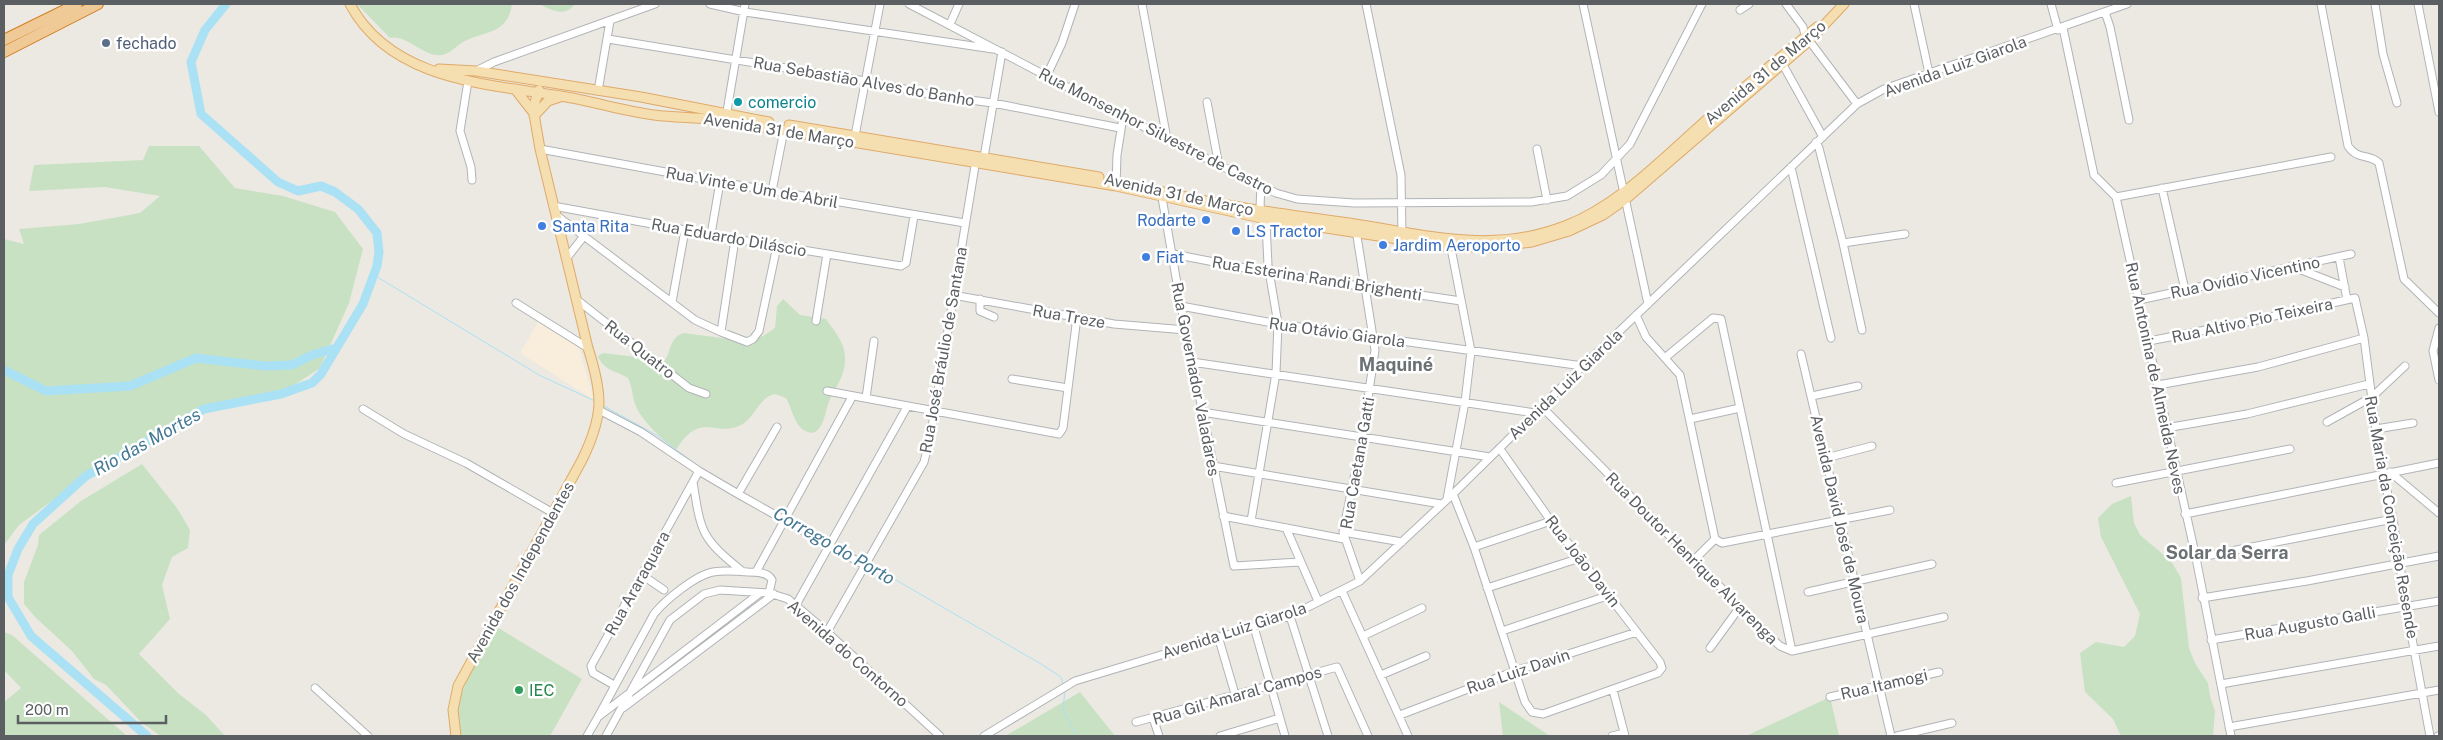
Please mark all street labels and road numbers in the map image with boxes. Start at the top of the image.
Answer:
street label: Avenida 31 de Março [1701,16,1830,129]
street label: Avenida Luiz Giarola [1881,32,2029,101]
street label: Rua Sebastião Alves do Banho [752,53,976,110]
street label: Rua Monsenhor Silvestre de Castro [1035,64,1276,199]
street label: Avenida 31 de Março [702,109,856,152]
street label: Rua Vinte e Um de Abril [664,163,840,212]
street label: Avenida 31 de Março [1102,169,1255,220]
street label: Rua Eduardo Diláscio [650,214,808,260]
street label: Rua José Bráulio de Santana [916,246,971,455]
street label: Rua Ovídio Vicentino [2169,252,2322,303]
street label: Rua Esterina Randi Brighenti [1211,253,1423,304]
street label: Rua Antonina de Almeida Neves [2122,260,2189,496]
street label: Rua Governador Valadares [1167,281,1224,478]
street label: Rua Altivo Pio Teixeira [2170,294,2334,347]
street label: Rua Treze [1031,301,1107,332]
street label: Rua Otávio Giarola [1268,314,1406,351]
street label: Rua Quatro [601,316,679,383]
street label: Avenida Luiz Giarola [1505,325,1626,443]
street label: Rua Maria da Conceição Resende [2361,394,2422,640]
street label: Rua Caetana Gatti [1337,395,1378,531]
street label: Avenida David José de Moura [1806,413,1873,625]
street label: Rua Doutor Henrique Alvarenga [1602,468,1782,648]
street label: Avenida dos Independentes [463,478,578,666]
street label: Rua João Davin [1541,512,1624,611]
street label: Rua Araraquara [601,528,674,639]
street label: Avenida do Contorno [784,596,912,711]
street label: Avenida Luiz Giarola [1160,598,1309,663]
street label: Rua Augusto Galli [2243,603,2377,644]
street label: Rua Luiz Davin [1464,645,1572,698]
street label: Rua Gil Amaral Campos [1150,662,1324,729]
street label: Rua Itamogi [1839,665,1930,704]

